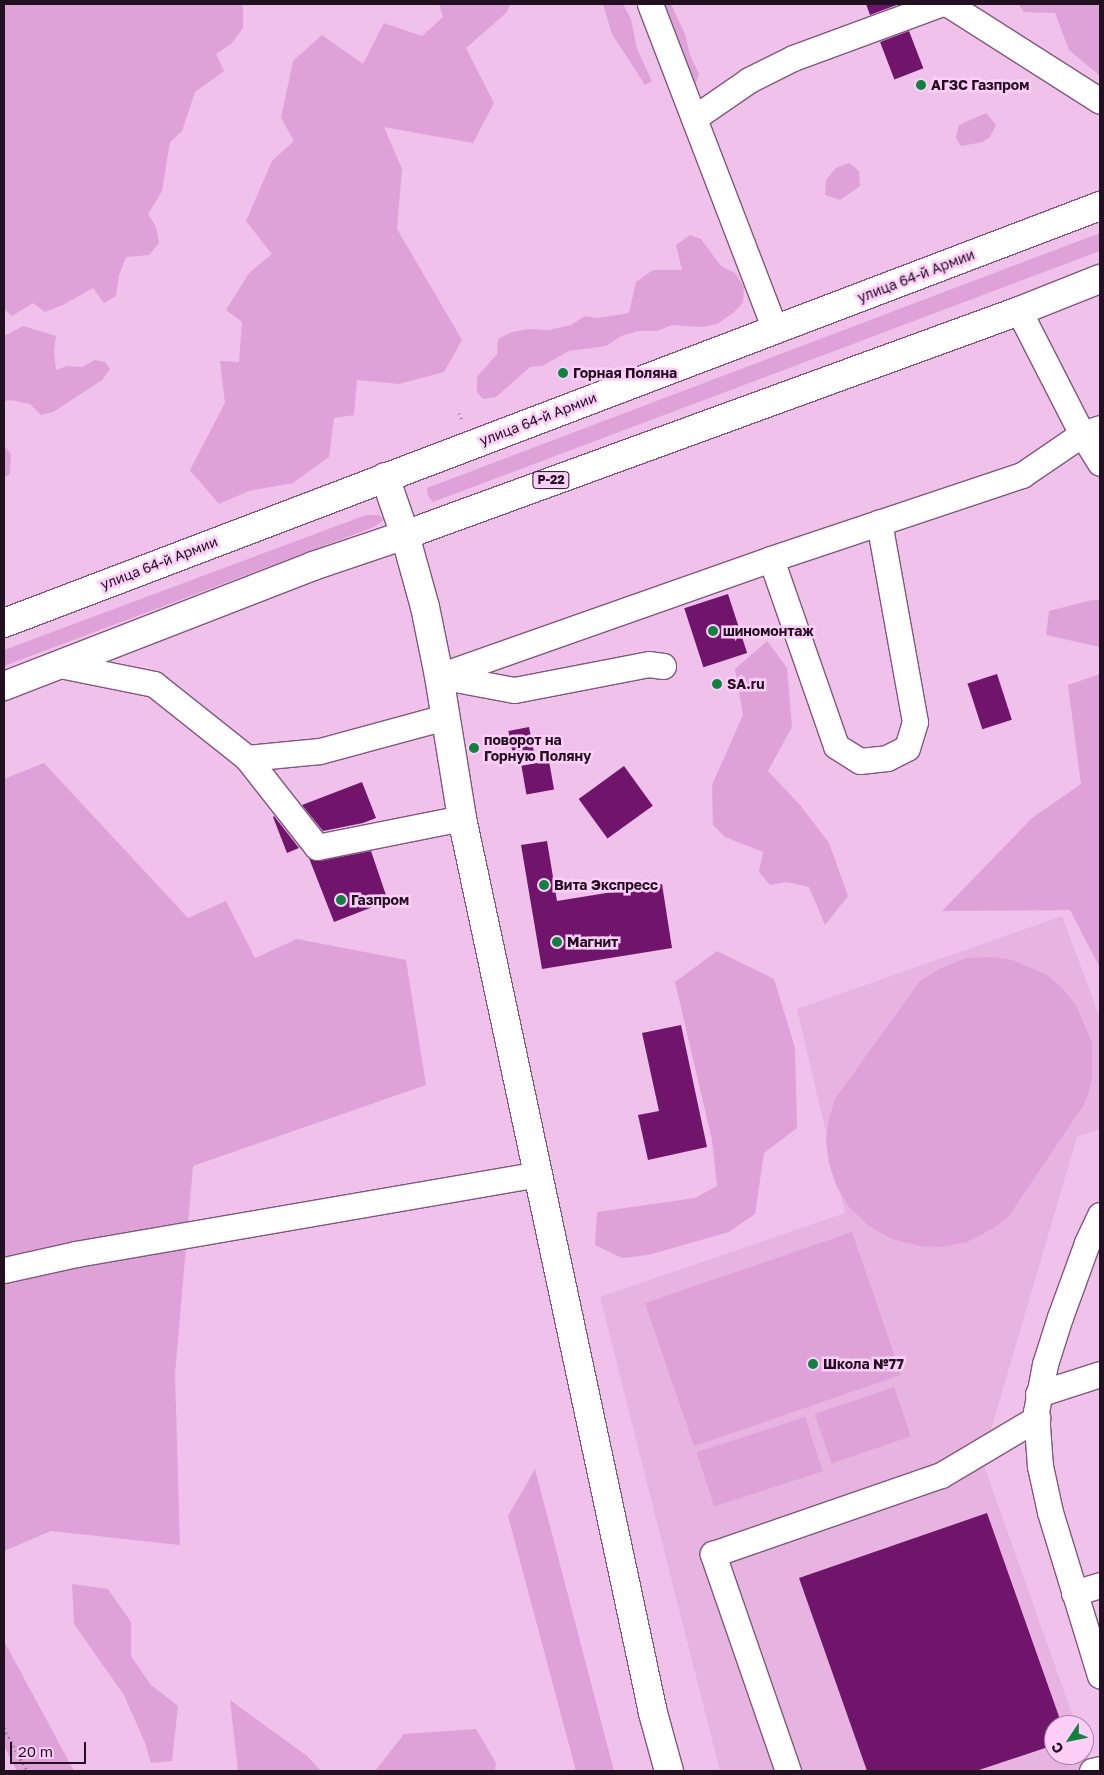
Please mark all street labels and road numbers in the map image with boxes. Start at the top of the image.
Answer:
street label: улица 64-й Армии [855,246,977,306]
street label: улица 64-й Армии [477,389,599,449]
road number: Р-22 [532,470,570,490]
street label: улица 64-й Армии [98,533,220,593]

